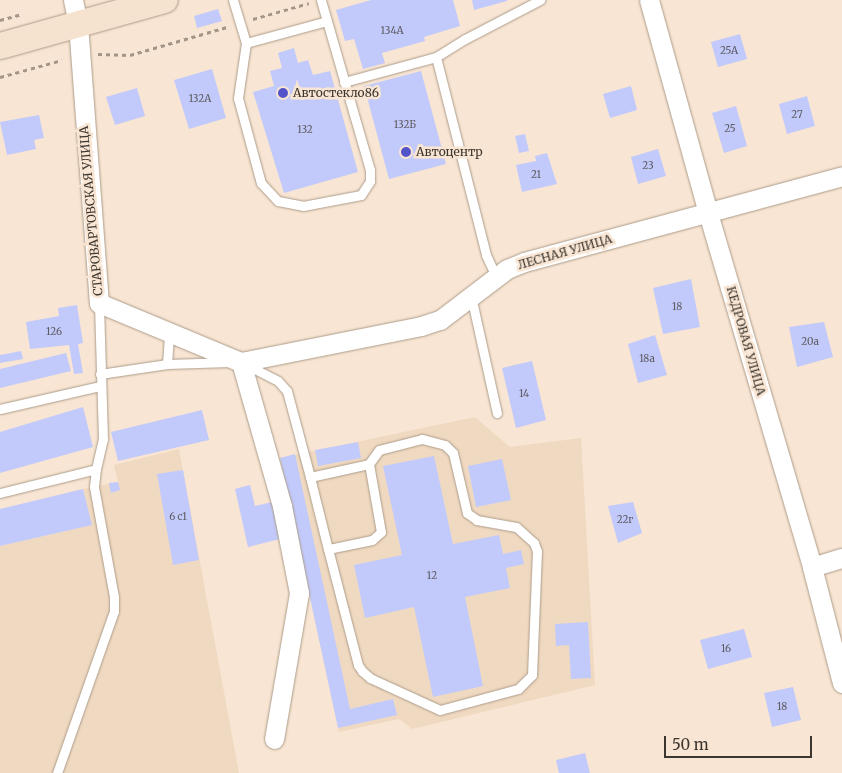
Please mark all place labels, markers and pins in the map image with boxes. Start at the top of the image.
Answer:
place label: Автостекло86 [293,86,379,100]
marker: Автостекло86 [277,87,289,99]
place label: Автоцентр [416,145,483,159]
marker: Автоцентр [400,146,412,158]

